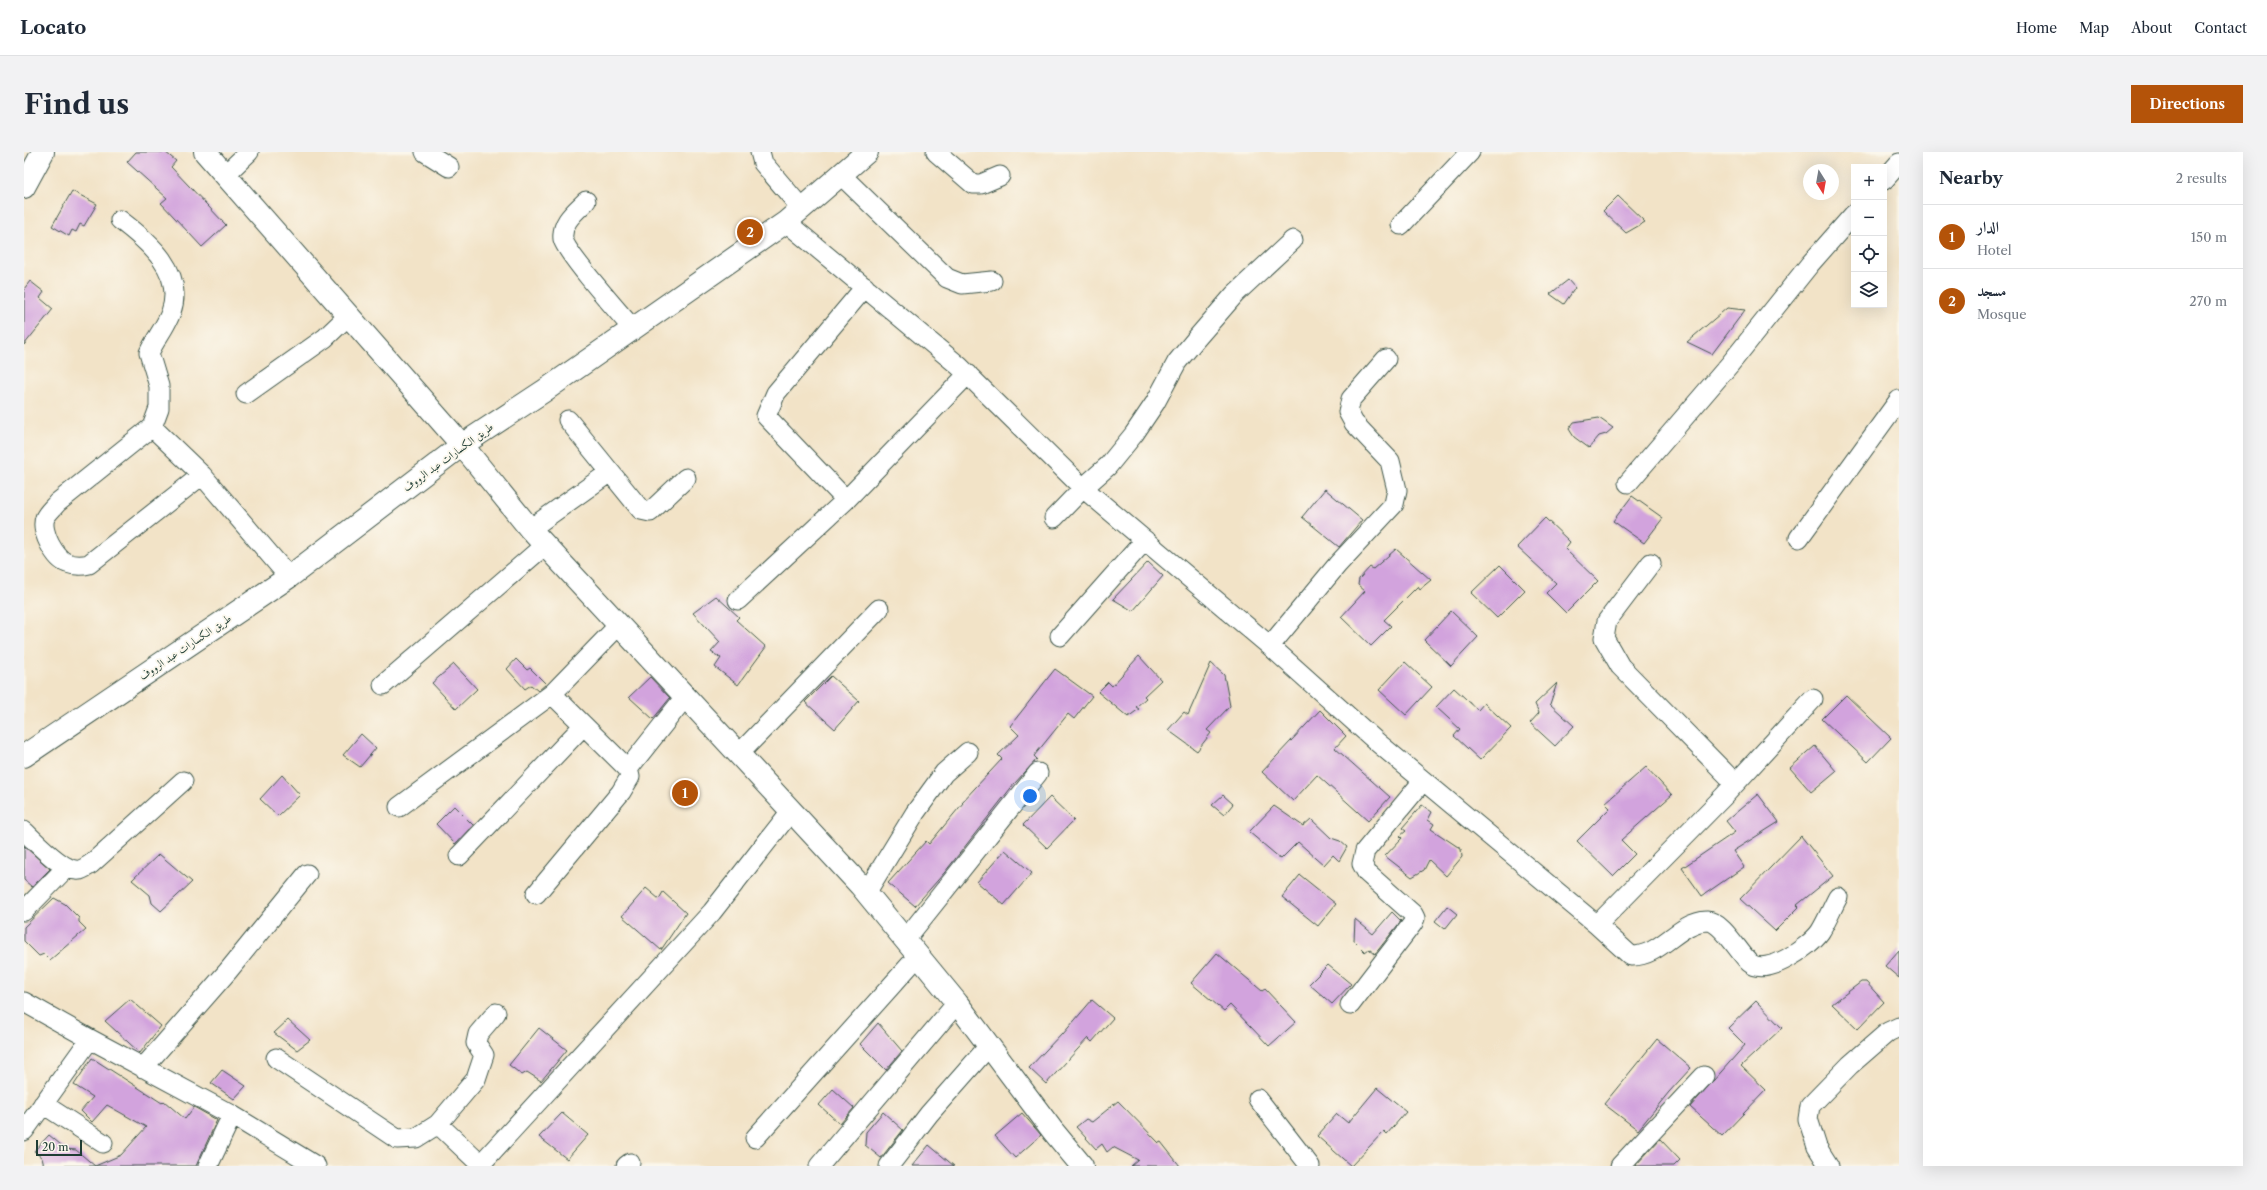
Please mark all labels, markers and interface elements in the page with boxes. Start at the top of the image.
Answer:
text: Locato [20,16,86,39]
text: Home [2016,19,2057,37]
text: Map [2079,19,2109,37]
text: About [2131,19,2172,37]
text: Contact [2194,19,2247,37]
button: Directions [2131,85,2243,123]
text: Find us [24,87,129,121]
north arrow [1803,164,1839,200]
map controls [1851,164,1887,308]
button: + [1851,164,1887,200]
text: Nearby [1939,168,2003,188]
text: 2 results [2176,170,2227,186]
button: − [1851,200,1887,236]
pin: 2 [737,217,763,247]
text: الدار [1977,217,1999,236]
text: 1 [1949,229,1955,245]
text: 150 m [2191,229,2227,245]
button: locate [1851,236,1887,272]
text: Hotel [1977,242,2012,258]
button: layers [1851,272,1887,308]
text: مسجد [1977,281,2006,300]
text: 2 [1948,293,1956,309]
text: 270 m [2189,293,2227,309]
text: Mosque [1977,306,2027,322]
street label: طريق الكسارات عبد الرووف [400,420,496,495]
street label: طريق الكسارات عبد الرووف [136,611,234,684]
pin: 1 [672,778,698,808]
your location [1020,786,1040,806]
scale bar [36,1138,82,1157]
text: 20 m [42,1140,68,1154]

